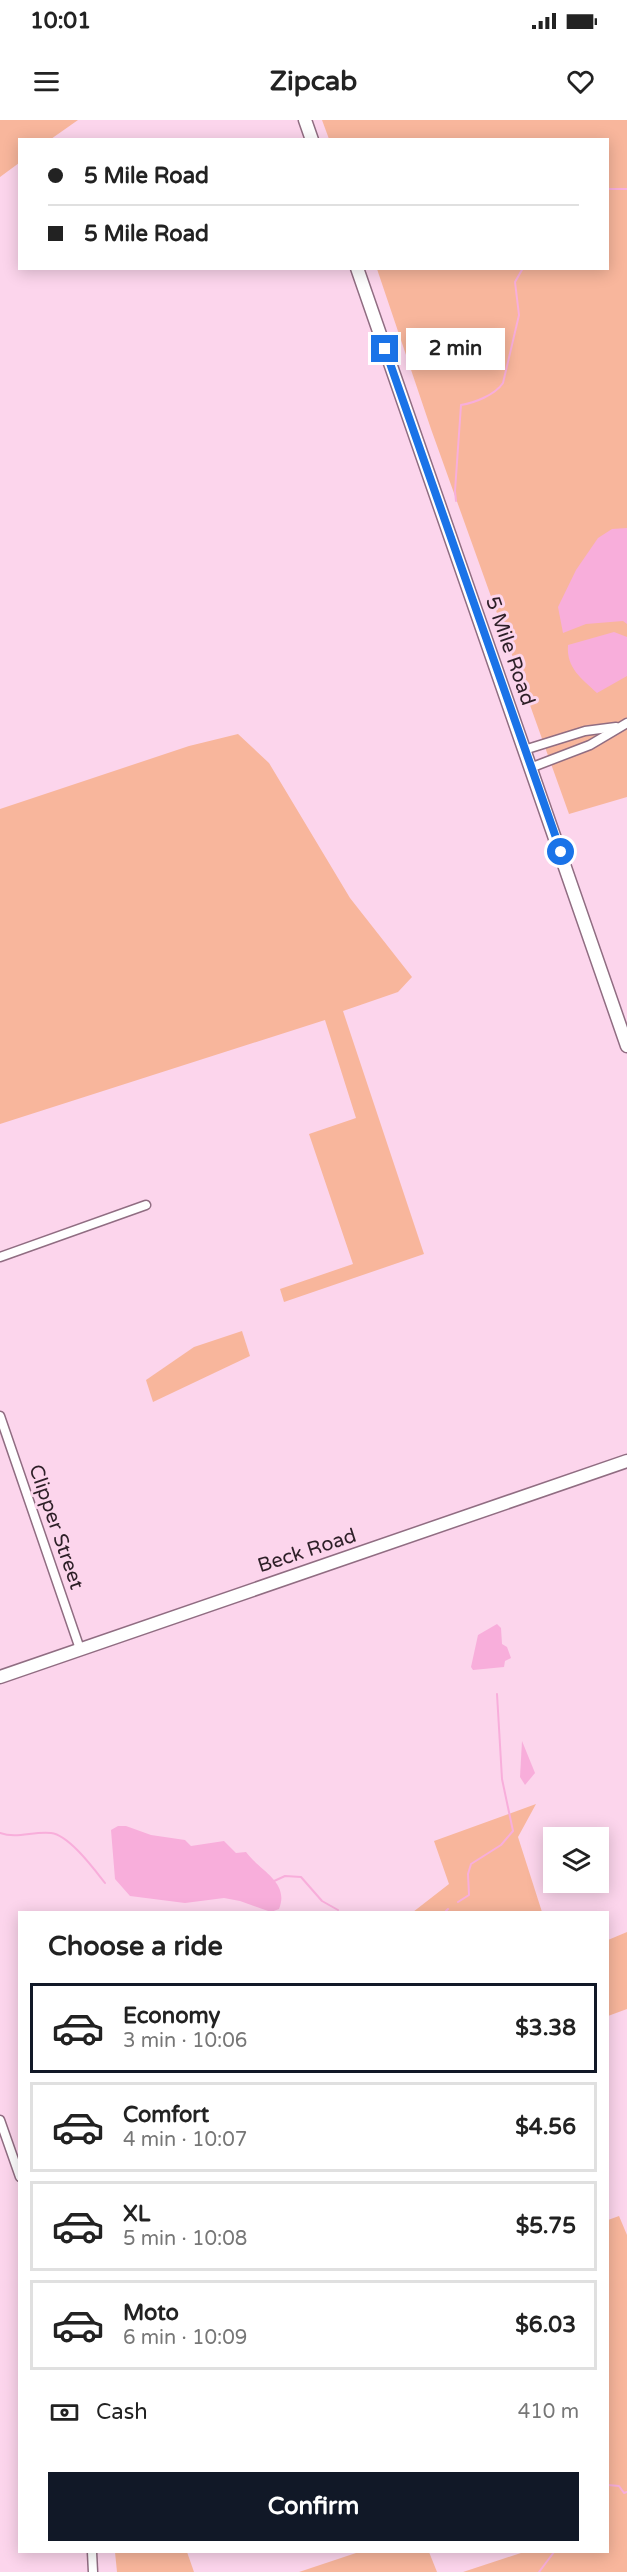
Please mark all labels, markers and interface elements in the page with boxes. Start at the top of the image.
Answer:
text: 10:01 [30,8,91,34]
icon: menu [30,65,63,98]
text: Zipcab [270,65,357,98]
icon: heart [564,65,597,98]
text: 5 Mile Road [84,163,209,189]
text: 5 Mile Road [84,221,209,247]
callout: 2 min [406,328,505,370]
route end [371,335,398,362]
text: 2 min [429,337,482,361]
street label: 5 Mile Road [480,593,540,709]
route start [547,838,574,865]
street label: Clipper Street [23,1461,89,1593]
street label: Beck Road [255,1524,359,1578]
map controls [543,1827,609,1893]
button: layers [543,1827,609,1893]
text: Choose a ride [48,1930,223,1963]
icon: car [51,2001,105,2055]
text: Economy [123,2003,220,2029]
text: $3.38 [515,2015,576,2041]
text: 3 min · 10:06 [123,2029,247,2053]
icon: car [51,2100,105,2154]
text: Comfort [123,2102,209,2128]
text: $4.56 [515,2114,576,2140]
text: 4 min · 10:07 [123,2128,247,2152]
icon: car [51,2199,105,2253]
text: XL [123,2201,150,2227]
text: $5.75 [516,2213,576,2239]
text: 5 min · 10:08 [123,2227,247,2251]
icon: car [51,2298,105,2352]
text: Moto [123,2300,179,2326]
text: $6.03 [515,2312,576,2338]
text: 6 min · 10:09 [123,2326,247,2350]
icon: cash [48,2396,81,2429]
text: Cash [96,2399,148,2425]
text: 410 m [518,2400,579,2424]
button: Confirm [48,2472,579,2541]

